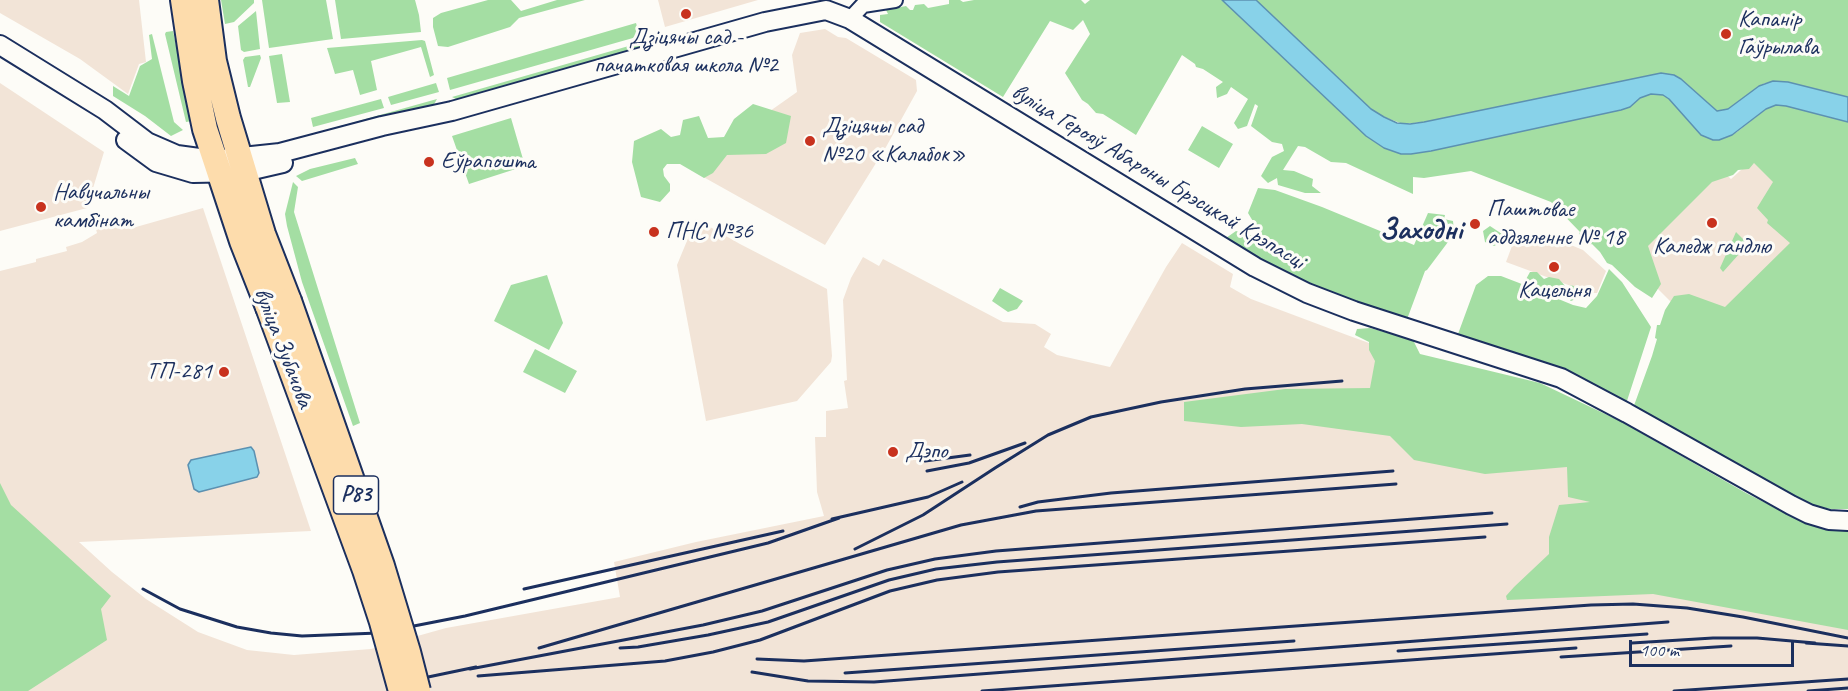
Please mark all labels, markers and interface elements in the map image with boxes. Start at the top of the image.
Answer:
place label: Капанір Гаўрылава [1738,6,1818,62]
marker: Дзіцячы сад - пачатковая школа №2 [679,7,693,21]
place label: Дзіцячы сад - пачатковая школа №2 [594,24,778,80]
marker: Капанір Гаўрылава [1719,27,1733,41]
street label: вуліца Герояў Абароны Брэсцкай Крэпасці [1006,78,1310,276]
place label: Дзіцячы сад №20 «Калабок» [822,113,966,169]
marker: Дзіцячы сад №20 «Калабок» [803,134,817,148]
place label: Еўрапошта [441,148,535,176]
marker: Еўрапошта [422,155,436,169]
place label: Навучальны камбінат [53,179,149,235]
place label: Паштовае аддзяленне № 18 [1487,196,1624,252]
marker: Навучальны камбінат [34,200,48,214]
district label: Заходні [1380,213,1462,249]
marker: Каледж гандлю [1705,216,1719,230]
marker: Паштовае аддзяленне № 18 [1468,217,1482,231]
place label: ПНС №36 [666,218,753,246]
marker: ПНС №36 [647,225,661,239]
place label: Каледж гандлю [1653,233,1771,261]
marker: Кацельня [1547,260,1561,274]
place label: Кацельня [1518,277,1590,305]
street label: вуліца Зубачова [247,284,319,412]
place label: ТП-281 [146,358,212,386]
marker: ТП-281 [217,365,231,379]
place label: Дэпо [905,438,948,466]
marker: Дэпо [886,445,900,459]
road number: Р83 [334,476,378,514]
scale bar [1632,628,1797,666]
text: 100 m [1640,639,1679,661]

